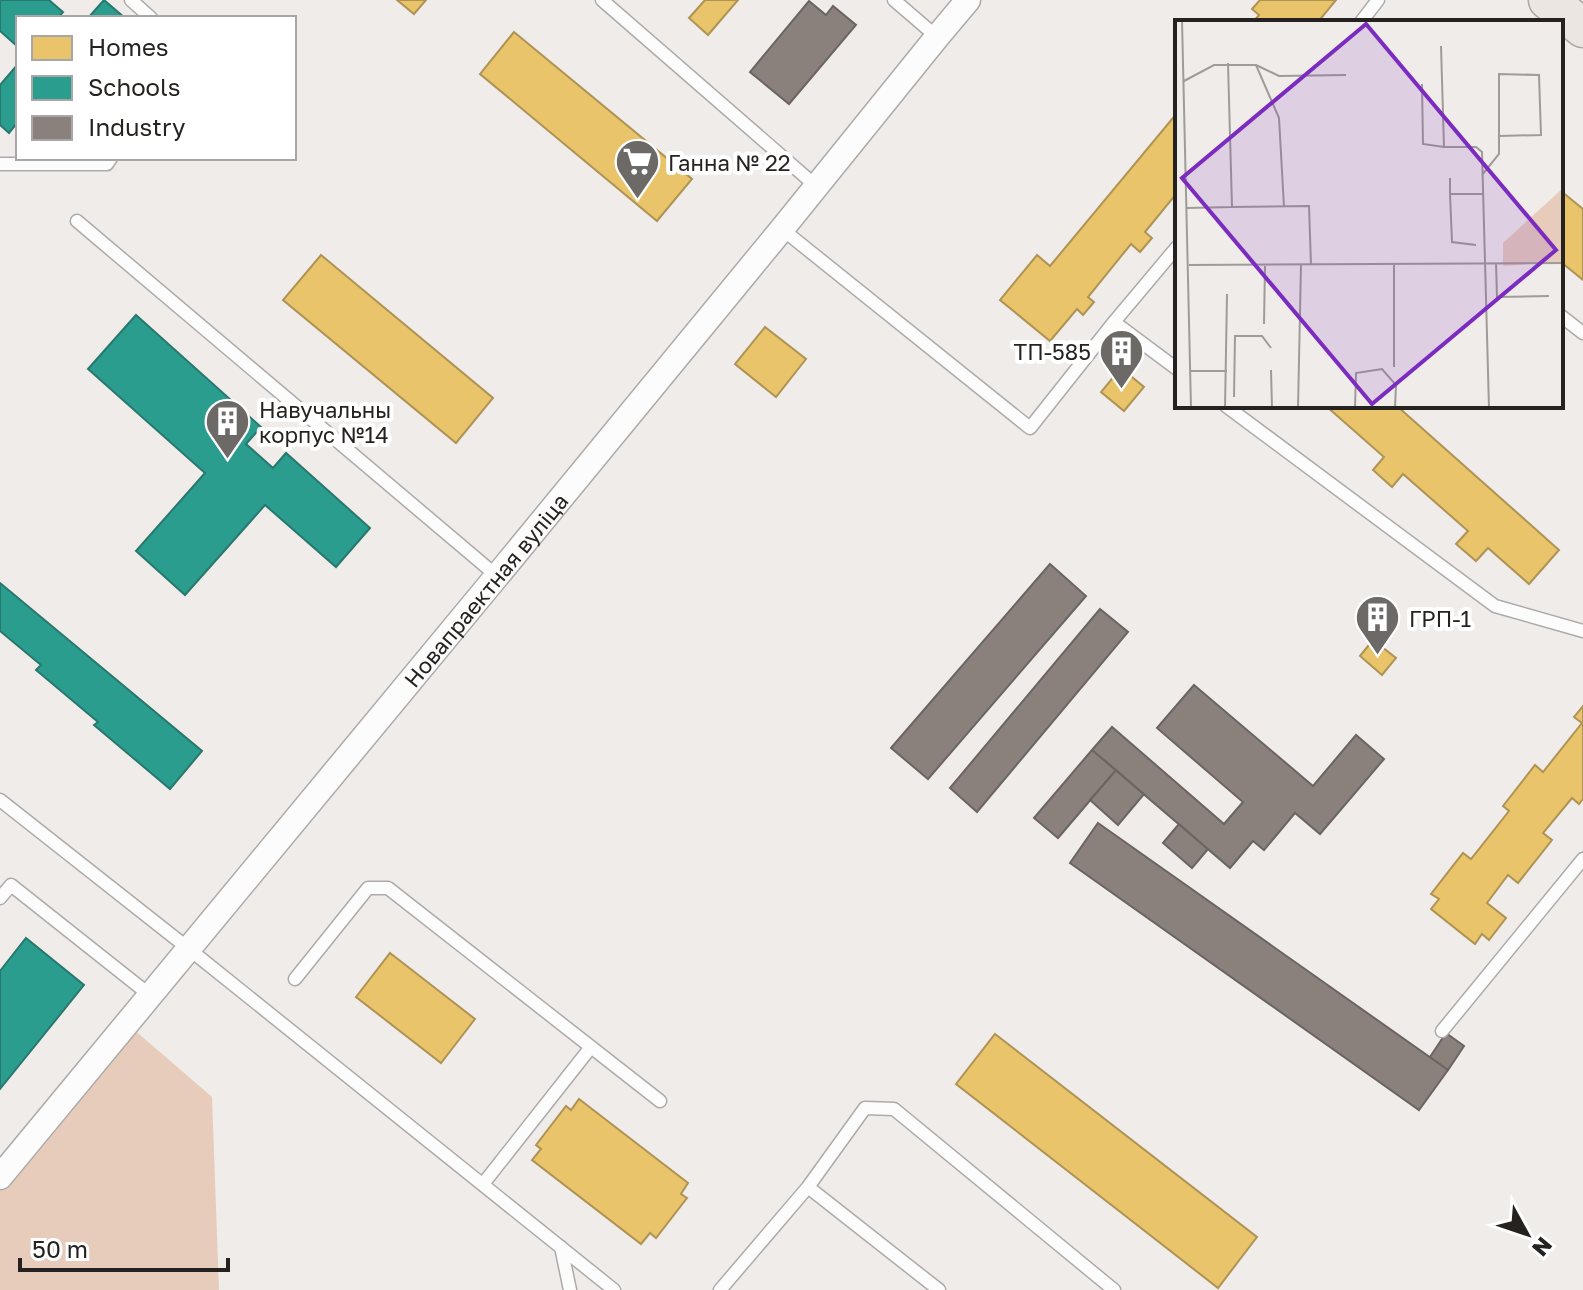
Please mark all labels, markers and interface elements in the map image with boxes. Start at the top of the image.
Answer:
legend [16,16,296,160]
inset map [1175,20,1563,408]
text: Homes [88,32,169,61]
text: Schools [88,72,180,101]
text: Industry [88,112,185,141]
supermarket icon: Ганна № 22 [613,138,661,201]
place label: Ганна № 22 [668,149,790,176]
building icon: ТП-585 [1098,327,1146,390]
place label: ТП-585 [1014,338,1091,365]
place label: Навучальны корпус №14 [259,396,391,448]
building icon: Навучальны корпус №14 [204,398,252,461]
street label: Новапраектная вуліца [398,487,573,692]
building icon: ГРП-1 [1354,594,1402,657]
place label: ГРП-1 [1409,605,1472,632]
north arrow [1487,1194,1567,1274]
scale bar [20,1222,228,1272]
text: N [1527,1232,1558,1262]
text: 50 m [32,1234,88,1263]

